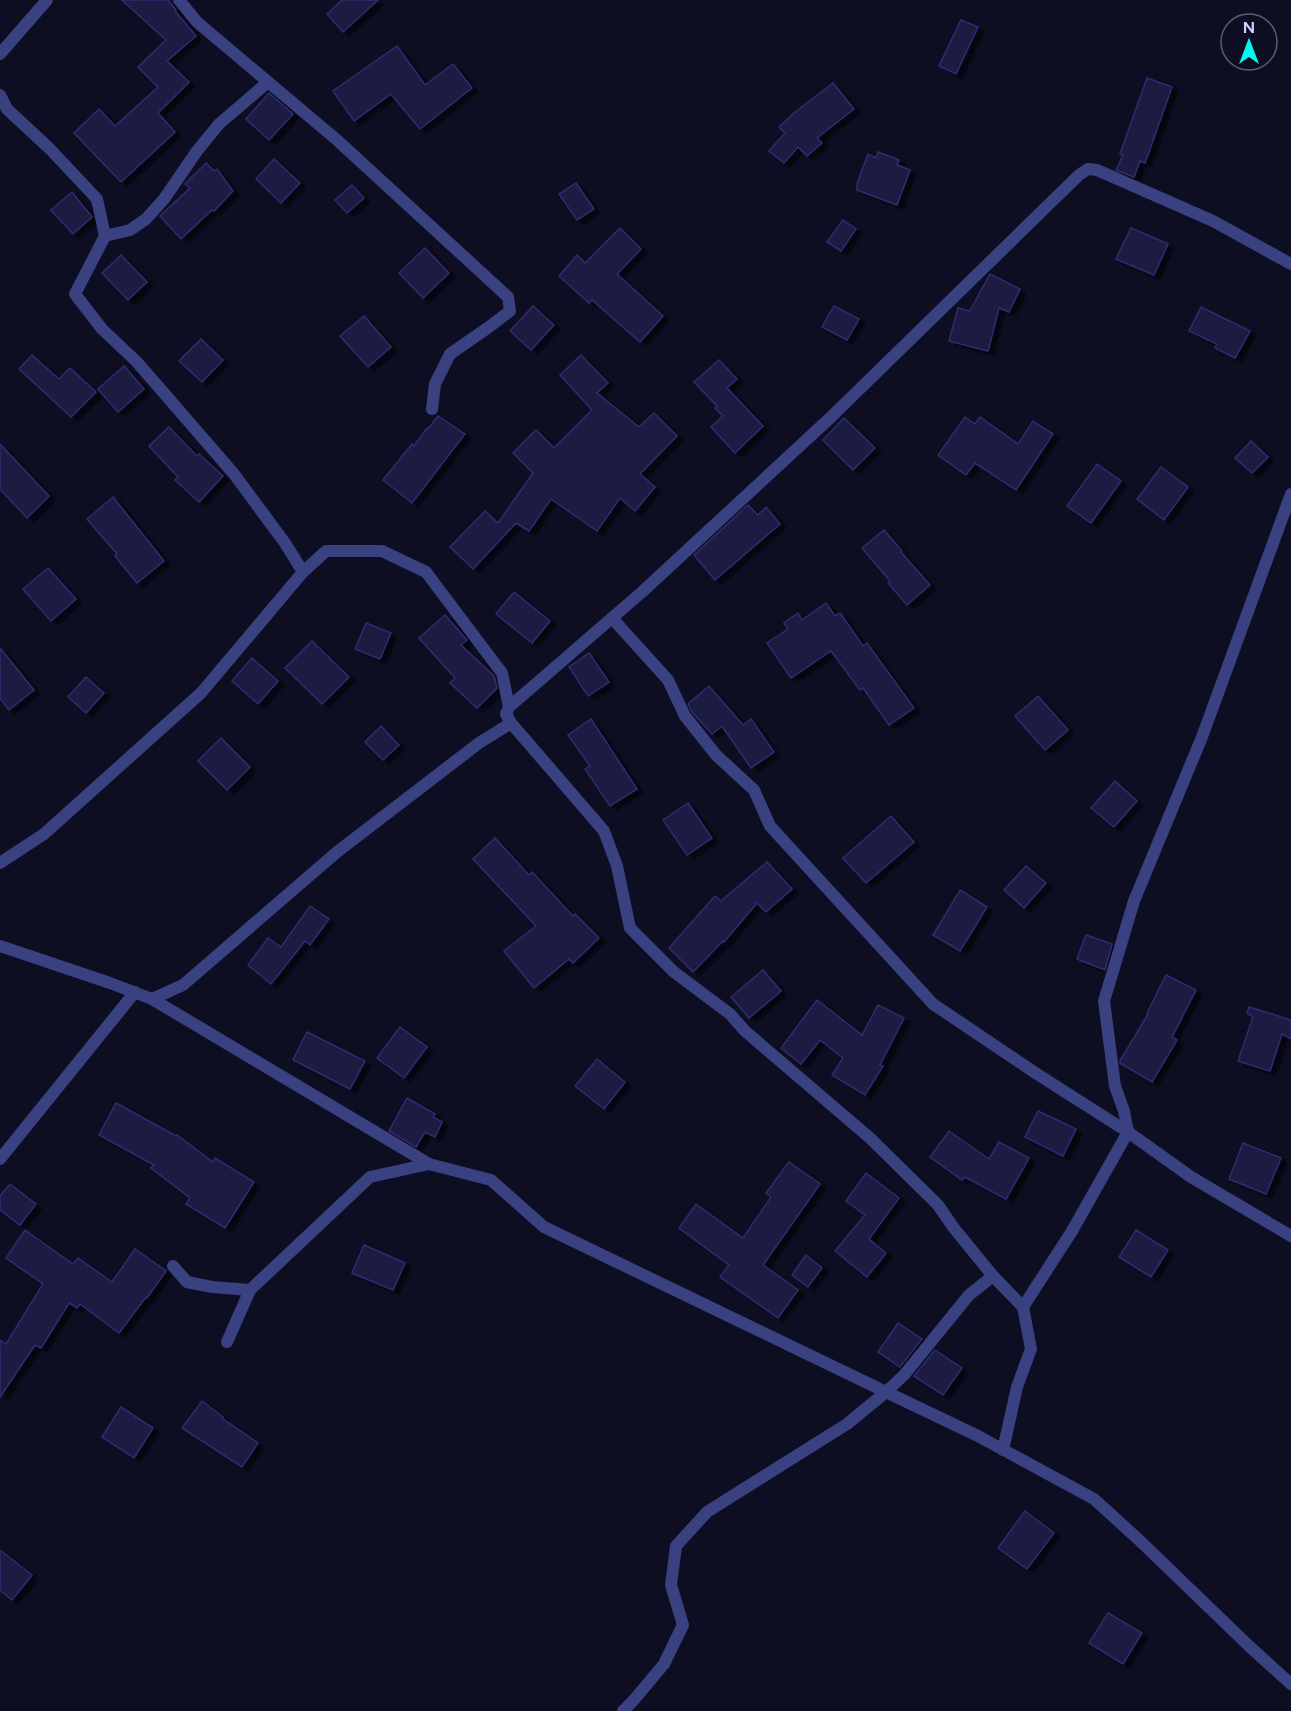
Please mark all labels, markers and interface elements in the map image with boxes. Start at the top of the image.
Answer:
north arrow [1219,12,1279,72]
text: N [1243,18,1255,37]

